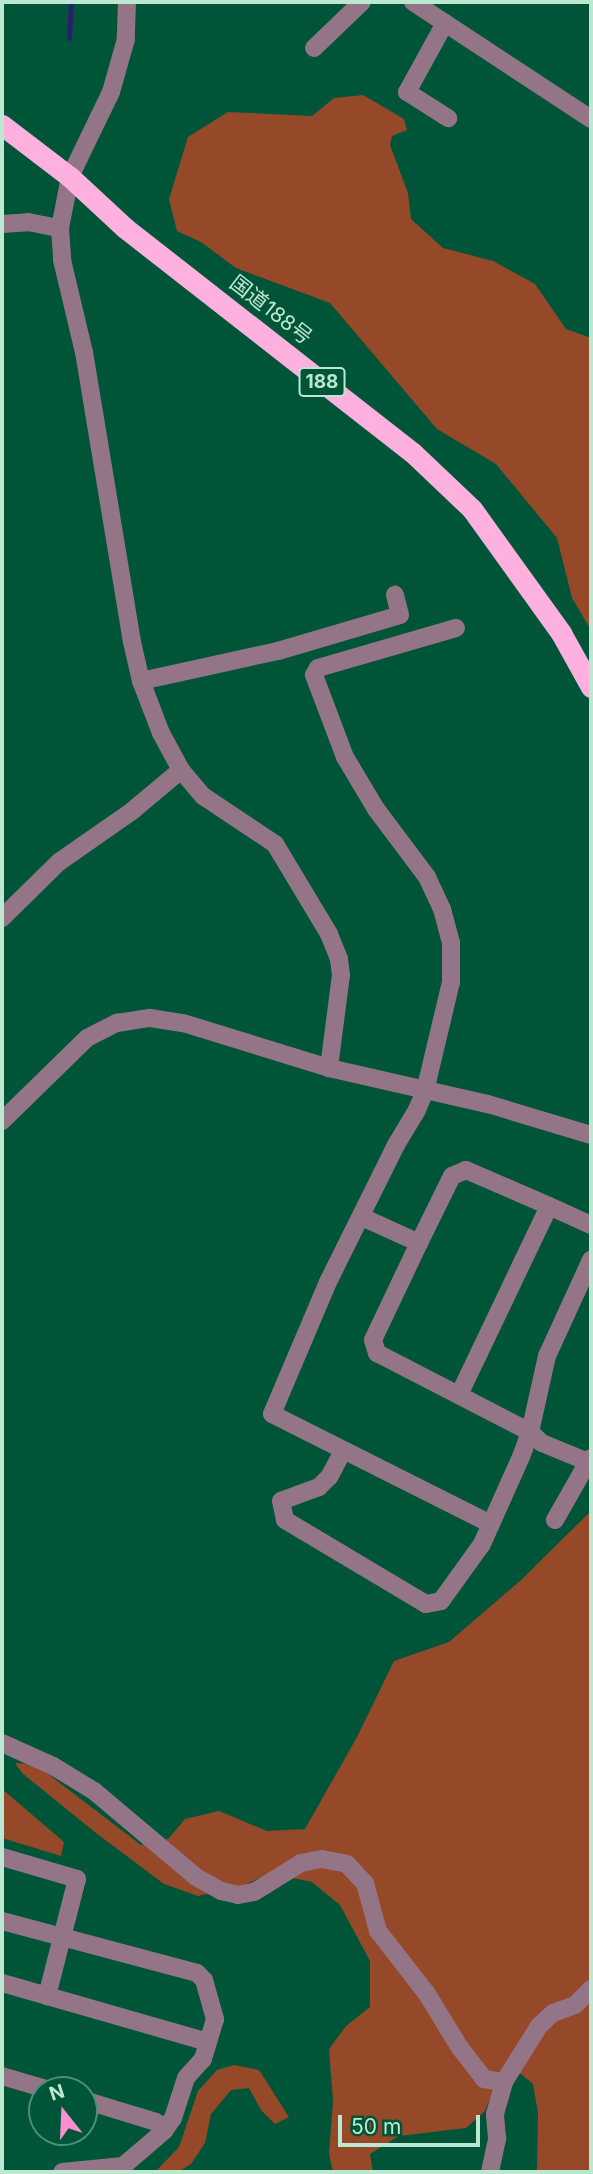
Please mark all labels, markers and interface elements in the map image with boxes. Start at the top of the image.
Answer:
street label: 国道188号 [225,270,317,350]
road number: 188 [298,366,346,398]
north arrow [28,2076,98,2146]
text: N [47,2079,67,2106]
scale bar [341,2100,483,2144]
text: 50 m [351,2114,401,2139]

